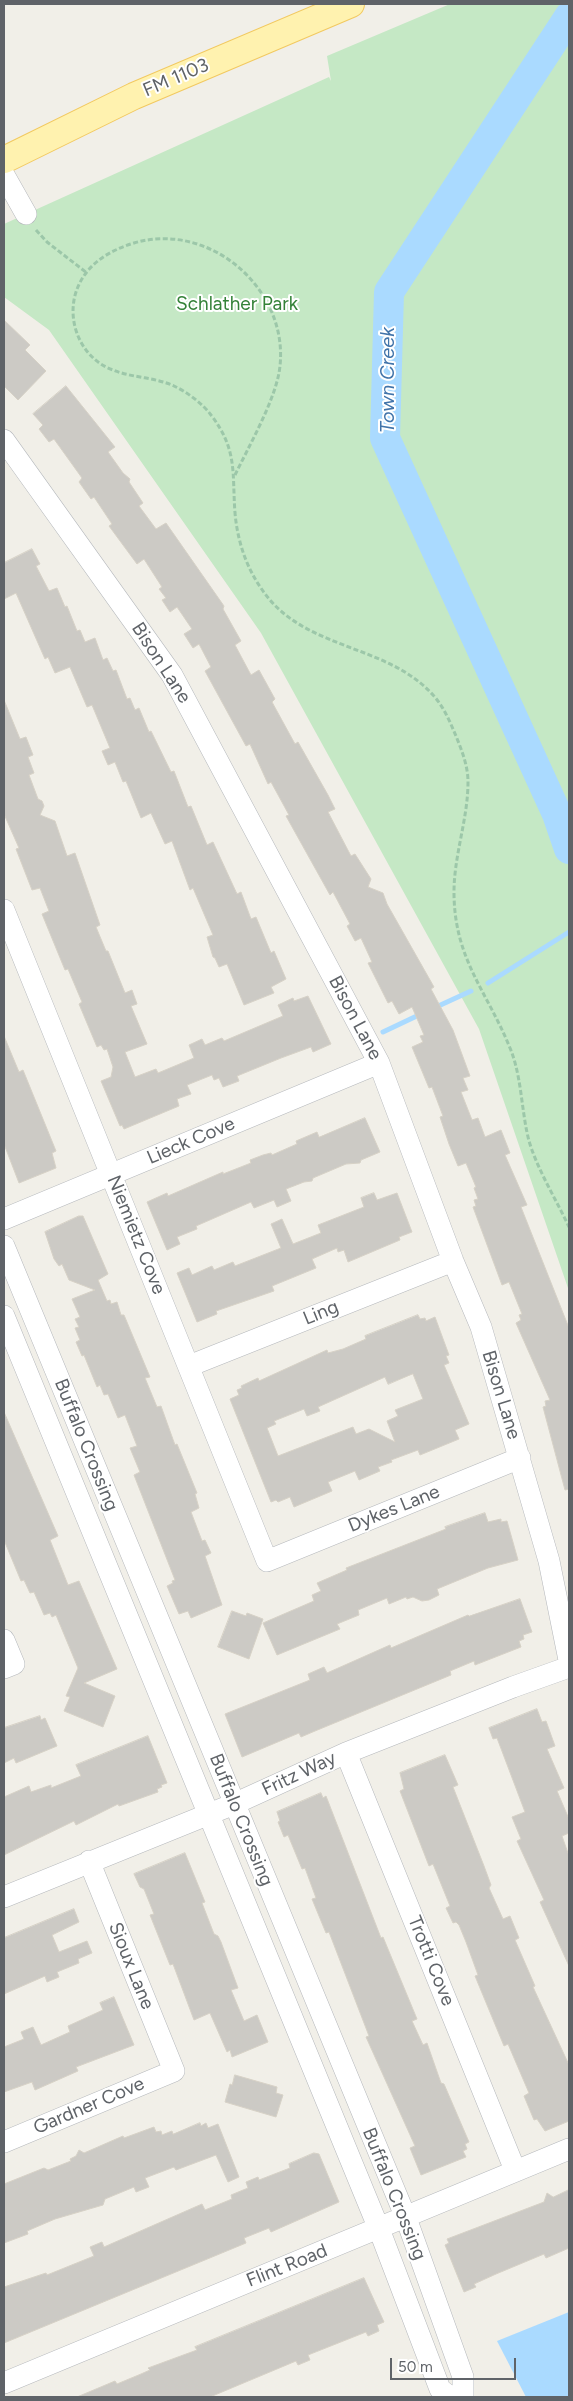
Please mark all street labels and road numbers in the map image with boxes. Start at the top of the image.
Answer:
street label: FM 1103 [140,54,212,102]
street label: Bison Lane [126,618,196,708]
street label: Bison Lane [323,972,387,1064]
street label: Lieck Cove [144,1112,238,1170]
street label: Niemietz Cove [102,1172,170,1298]
street label: Ling [300,1296,342,1330]
street label: Bison Lane [477,1348,525,1442]
street label: Buffalo Crossing [49,1375,123,1515]
street label: Dykes Lane [345,1480,443,1538]
street label: Fritz Way [258,1747,340,1801]
street label: Buffalo Crossing [204,1750,278,1890]
street label: Trotti Cove [403,1913,459,2009]
street label: Sioux Lane [103,1919,159,2013]
street label: Gardner Cove [30,2072,148,2140]
street label: Buffalo Crossing [357,2124,431,2264]
street label: Flint Road [243,2239,331,2293]

